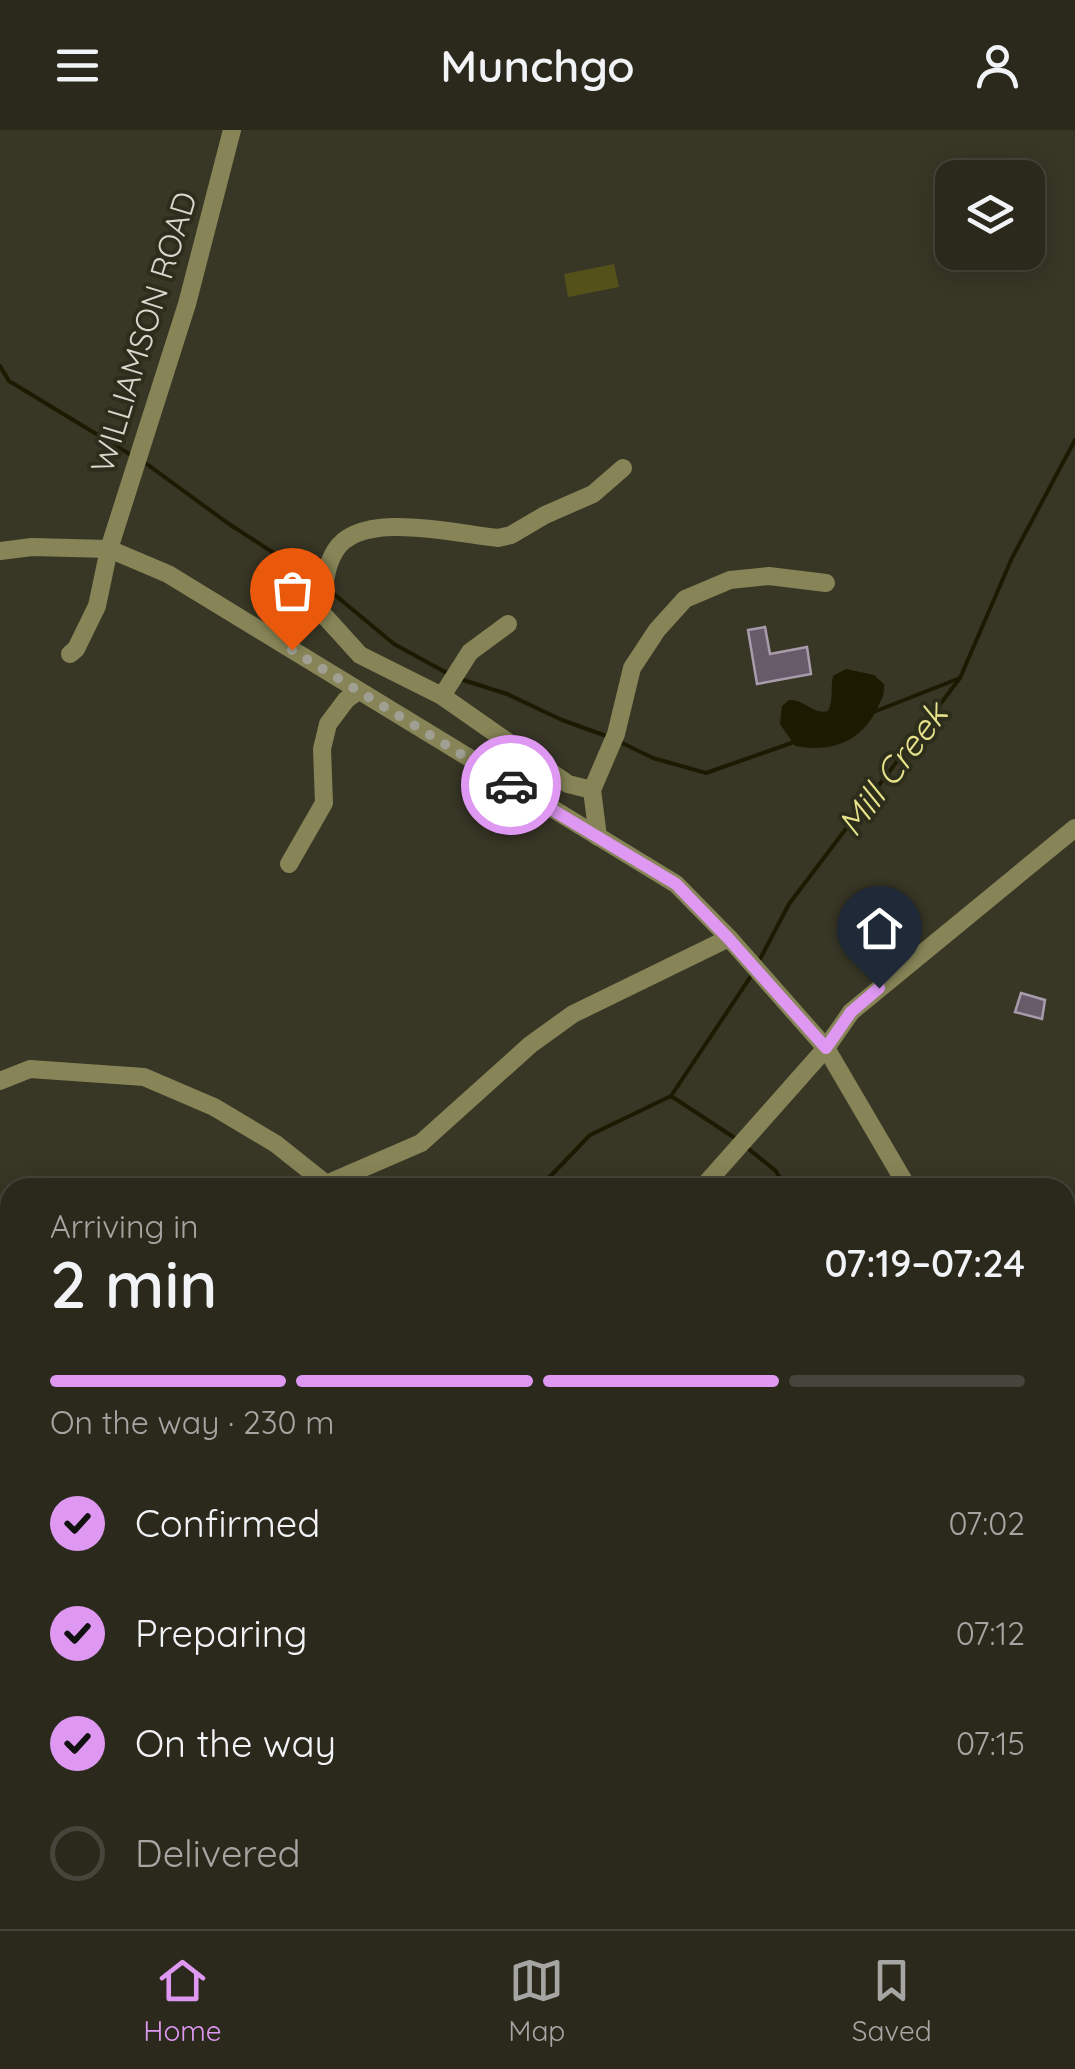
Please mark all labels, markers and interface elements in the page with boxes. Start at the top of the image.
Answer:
text: Munchgo [440,37,635,93]
icon: menu [50,38,105,93]
icon: person [970,38,1025,93]
map controls [935,160,1045,270]
button: layers [935,160,1045,270]
street label: WILLIAMSON ROAD [81,187,205,477]
pin [250,548,335,651]
icon: bag [265,563,320,618]
water label: Mill Creek [828,691,958,845]
courier [461,735,561,835]
icon: car [484,758,539,813]
pin [837,886,922,989]
icon: home [852,901,907,956]
text: Arriving in [50,1206,199,1246]
text: 07:19–07:24 [824,1239,1025,1287]
text: 2 min [50,1243,218,1324]
text: On the way · 230 m [50,1402,335,1442]
icon: check [50,1496,105,1551]
text: Confirmed [135,1499,320,1547]
text: 07:02 [949,1503,1025,1543]
icon: check [50,1606,105,1661]
text: Preparing [135,1609,307,1657]
text: 07:12 [956,1613,1025,1653]
icon: check [50,1716,105,1771]
text: On the way [135,1719,336,1767]
text: 07:15 [956,1723,1025,1763]
text: Delivered [135,1829,301,1877]
tab: Home [143,1953,222,2048]
tab: Map [508,1953,565,2048]
tab: Saved [852,1953,932,2048]

